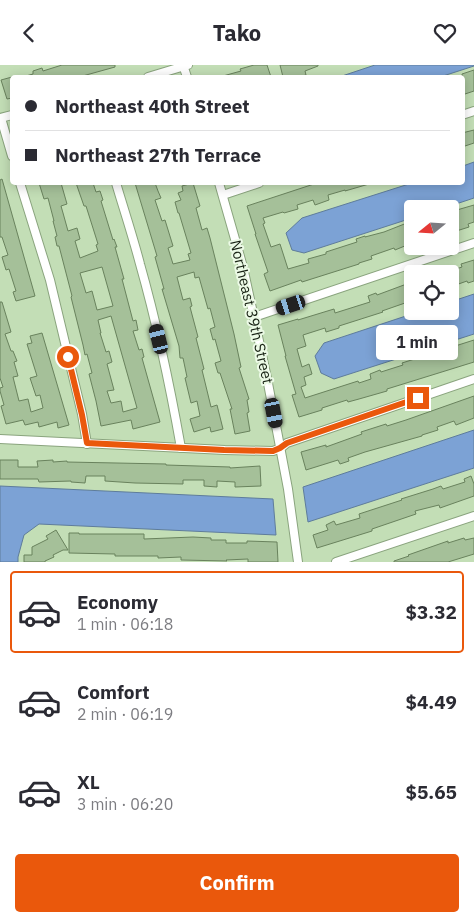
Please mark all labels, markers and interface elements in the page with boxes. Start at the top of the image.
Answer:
text: Tako [213,18,261,47]
icon: back [15,19,43,47]
icon: heart [431,19,459,47]
text: Northeast 40th Street [55,94,250,118]
text: Northeast 27th Terrace [55,143,261,167]
north arrow [404,200,459,255]
map controls [404,200,459,320]
street label: Northeast 39th Street [226,238,278,386]
button: locate [404,265,459,320]
car [274,293,307,317]
car [148,323,169,355]
callout: 1 min [377,325,459,361]
text: 1 min [396,332,438,352]
route start [57,346,79,368]
route end [407,387,429,409]
car [263,397,284,429]
icon: car [17,590,62,635]
text: Economy [77,590,158,614]
text: $3.32 [405,600,457,624]
text: 1 min · 06:18 [77,614,173,634]
icon: car [17,680,62,725]
text: Comfort [77,680,150,704]
text: $4.49 [405,690,457,714]
text: 2 min · 06:19 [77,704,173,724]
icon: car [17,770,62,815]
text: XL [77,770,100,794]
text: $5.65 [405,780,457,804]
text: 3 min · 06:20 [77,794,173,814]
button: Confirm [15,854,459,912]

